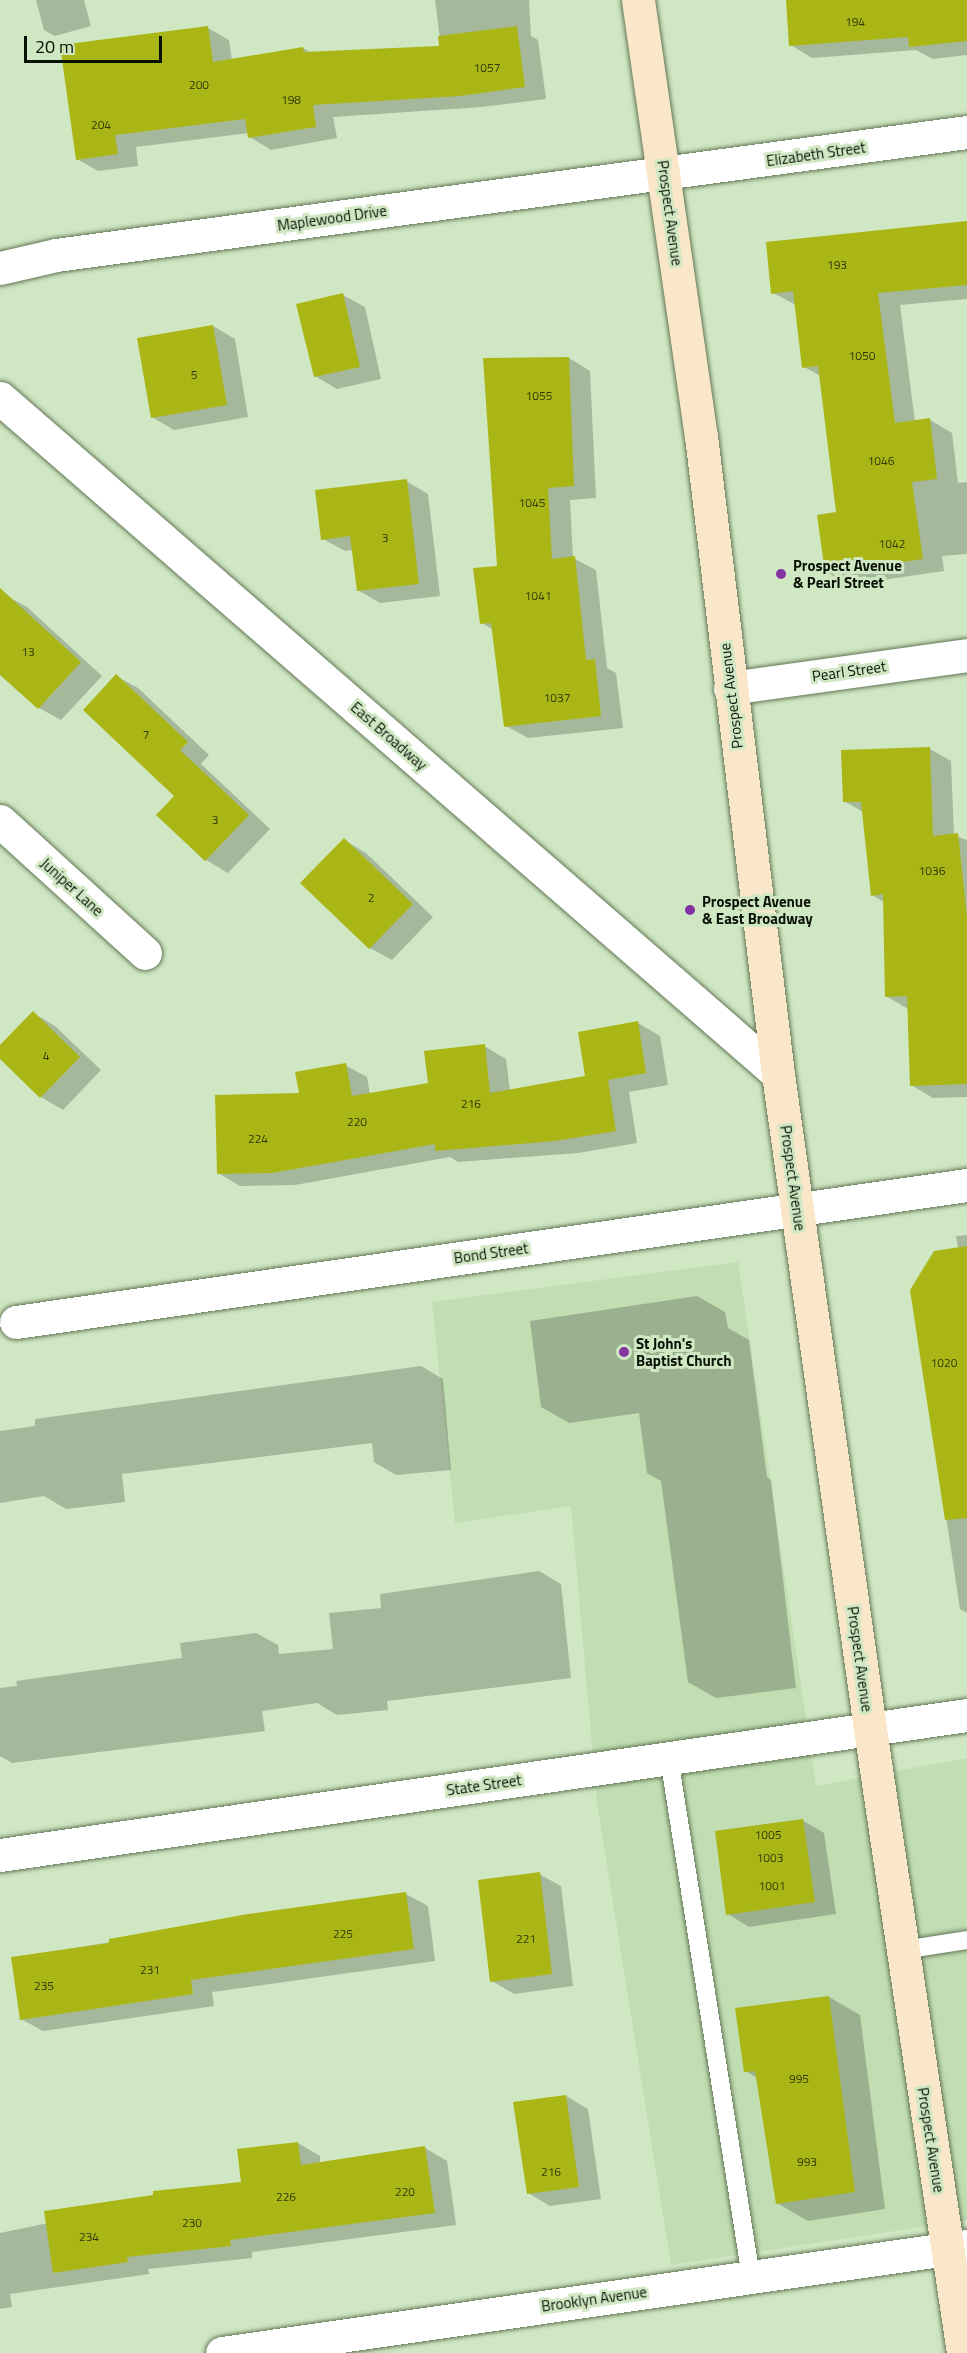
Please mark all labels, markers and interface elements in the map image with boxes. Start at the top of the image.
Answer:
house number: 194 [845,15,865,29]
scale bar [27,24,165,62]
text: 20 m [35,33,74,60]
house number: 1057 [474,61,500,75]
house number: 200 [189,78,209,92]
house number: 198 [281,93,301,107]
house number: 204 [91,118,111,132]
street label: Elizabeth Street [765,138,867,170]
street label: Prospect Avenue [654,159,686,267]
street label: Maplewood Drive [276,201,388,235]
house number: 193 [827,258,847,272]
house number: 1050 [849,349,875,363]
house number: 5 [191,368,197,382]
house number: 1055 [526,389,552,403]
house number: 1046 [868,454,894,468]
house number: 1045 [519,496,545,510]
house number: 3 [382,531,388,545]
house number: 1042 [879,537,905,551]
place label: Prospect Avenue & Pearl Street [793,556,902,591]
marker: Prospect Avenue & Pearl Street [774,567,788,581]
house number: 1041 [525,589,551,603]
street label: Prospect Avenue [716,642,746,750]
house number: 13 [21,645,35,659]
street label: Pearl Street [811,657,887,685]
house number: 1037 [544,691,570,705]
street label: East Broadway [347,698,431,774]
house number: 7 [143,728,149,742]
house number: 3 [212,813,218,827]
street label: Juniper Lane [37,854,107,920]
house number: 1036 [919,864,945,878]
house number: 2 [368,891,374,905]
place label: Prospect Avenue & East Broadway [702,892,813,927]
marker: Prospect Avenue & East Broadway [683,903,697,917]
house number: 4 [43,1049,49,1063]
house number: 216 [461,1097,481,1111]
house number: 220 [347,1115,367,1129]
street label: Prospect Avenue [777,1124,809,1232]
house number: 224 [248,1132,268,1146]
street label: Bond Street [453,1239,529,1267]
place label: St John's Baptist Church [636,1334,731,1369]
marker: St John's Baptist Church [617,1345,631,1359]
house number: 1020 [931,1356,957,1370]
street label: Prospect Avenue [844,1605,876,1713]
street label: State Street [445,1771,523,1799]
house number: 1005 [755,1828,781,1842]
house number: 1003 [757,1851,783,1865]
house number: 1001 [759,1879,785,1893]
house number: 225 [333,1927,353,1941]
house number: 221 [516,1932,536,1946]
house number: 231 [140,1963,160,1977]
house number: 235 [34,1979,54,1993]
house number: 995 [789,2072,809,2086]
street label: Prospect Avenue [914,2086,948,2194]
house number: 993 [797,2155,817,2169]
house number: 216 [541,2165,561,2179]
house number: 220 [395,2185,415,2199]
house number: 226 [276,2190,296,2204]
house number: 230 [182,2216,202,2230]
house number: 234 [79,2230,99,2244]
street label: Brooklyn Avenue [540,2283,648,2315]

